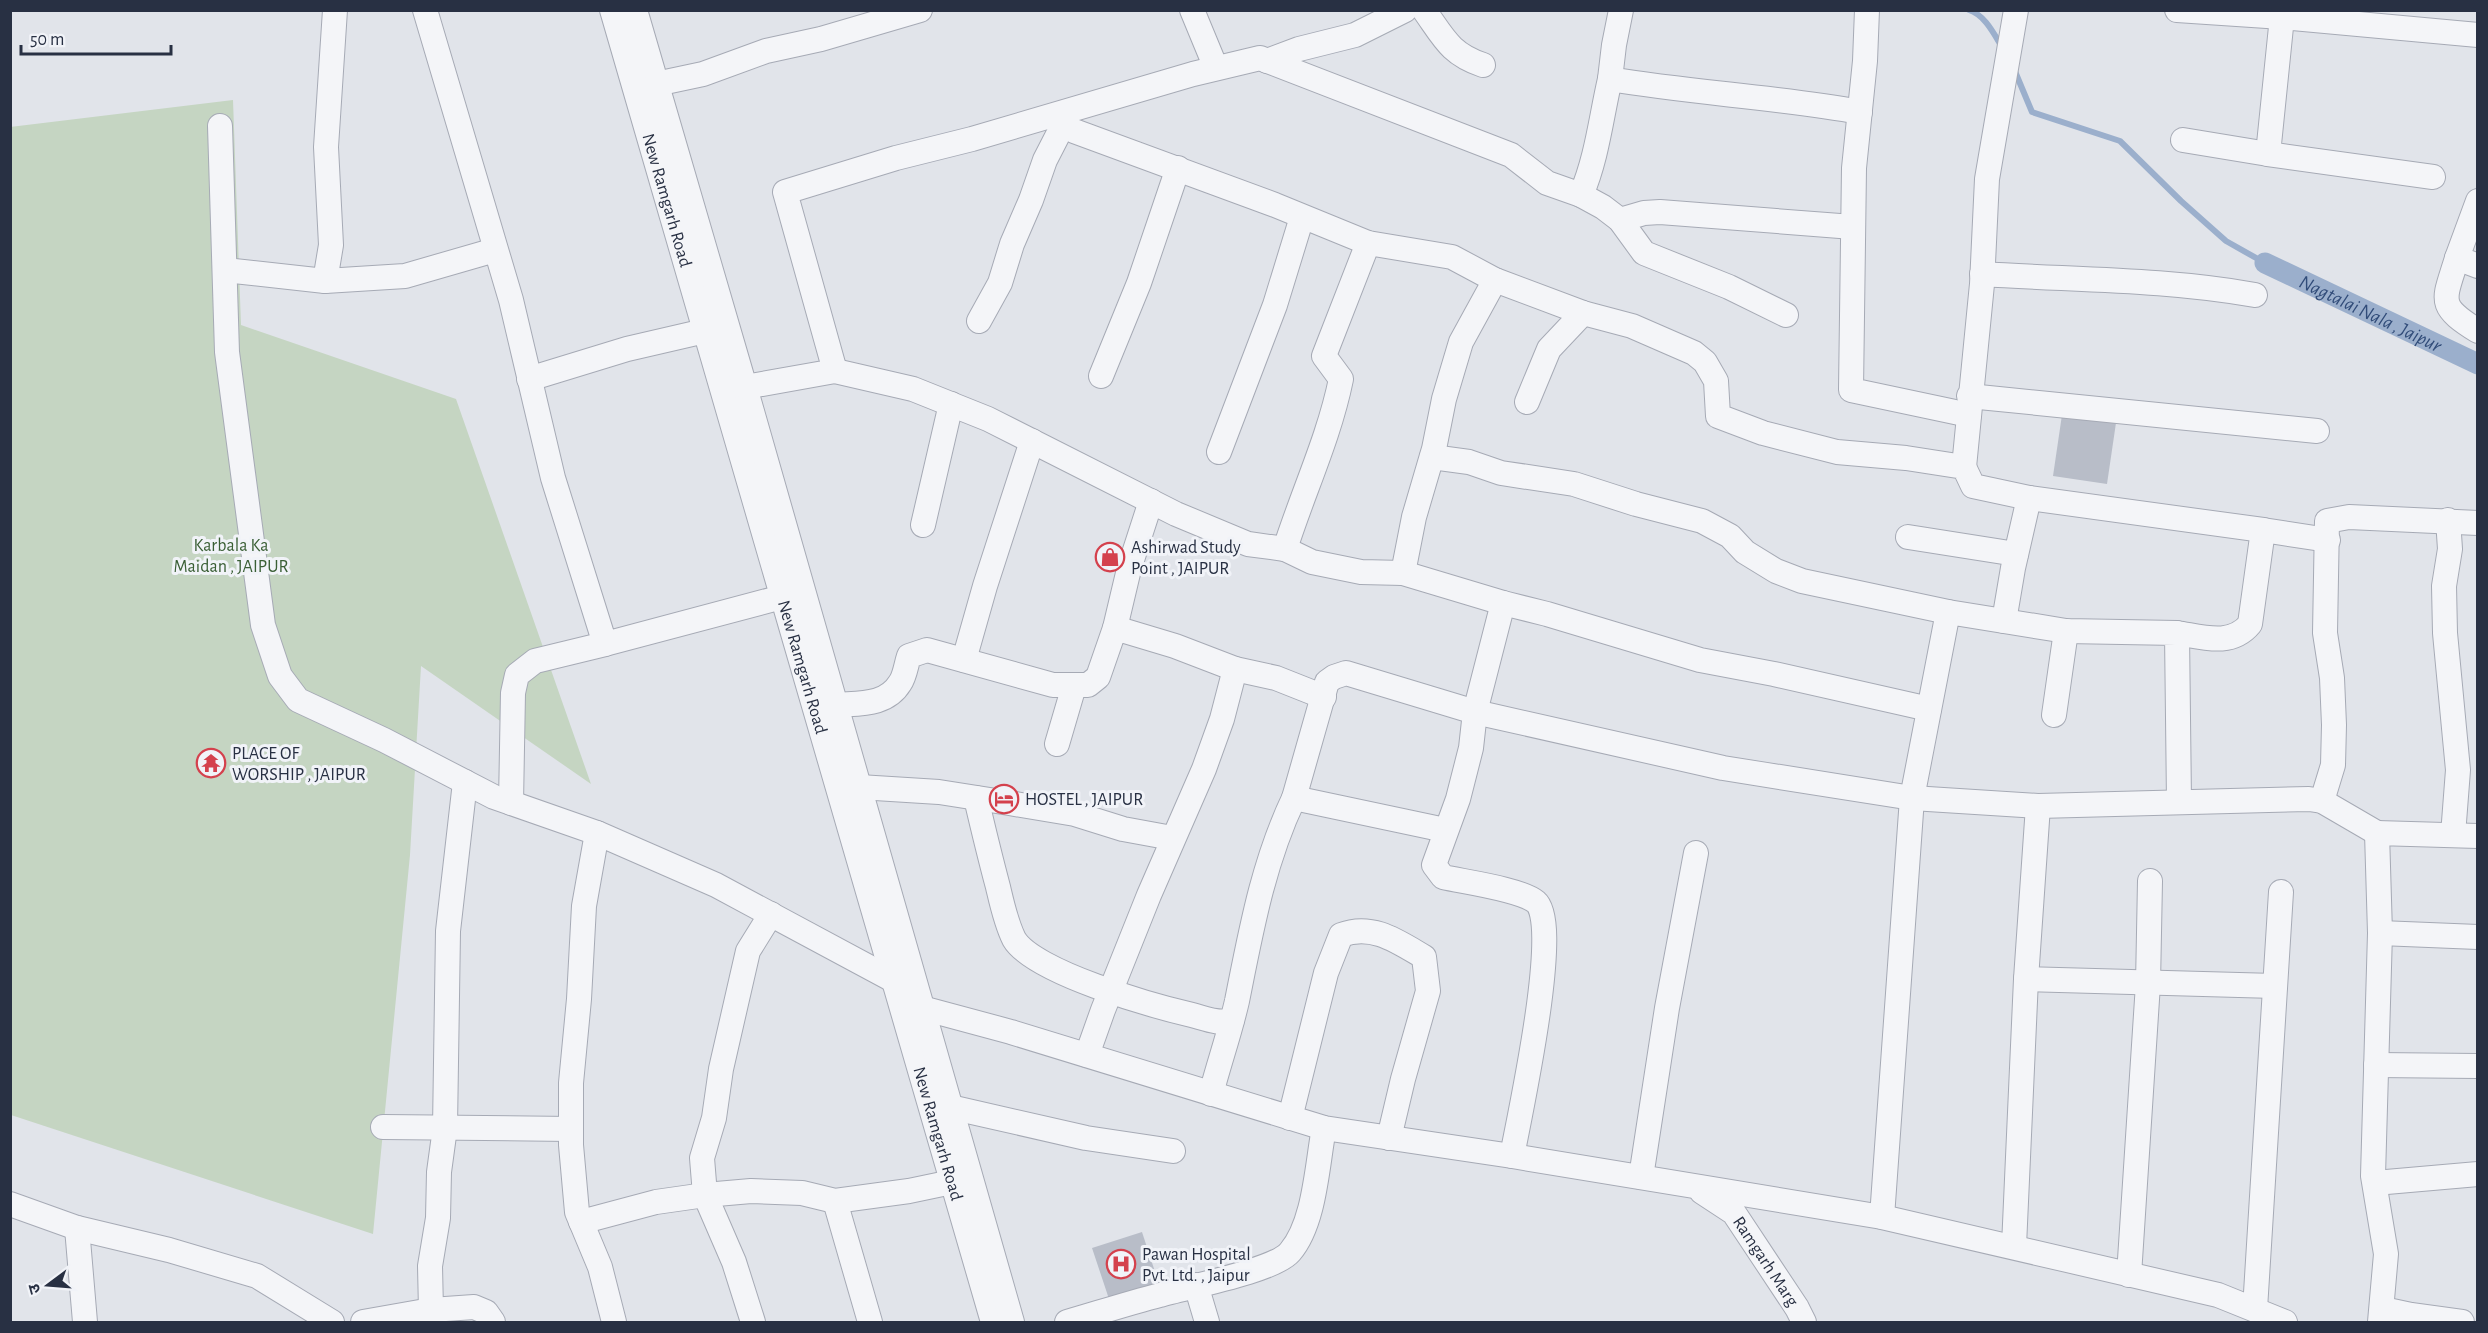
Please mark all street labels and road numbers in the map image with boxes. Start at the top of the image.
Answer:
street label: New Ramgarh Road [638,132,694,269]
street label: New Ramgarh Road [774,598,830,736]
street label: New Ramgarh Road [909,1065,965,1203]
street label: Ramgarh Marg [1729,1213,1801,1310]

